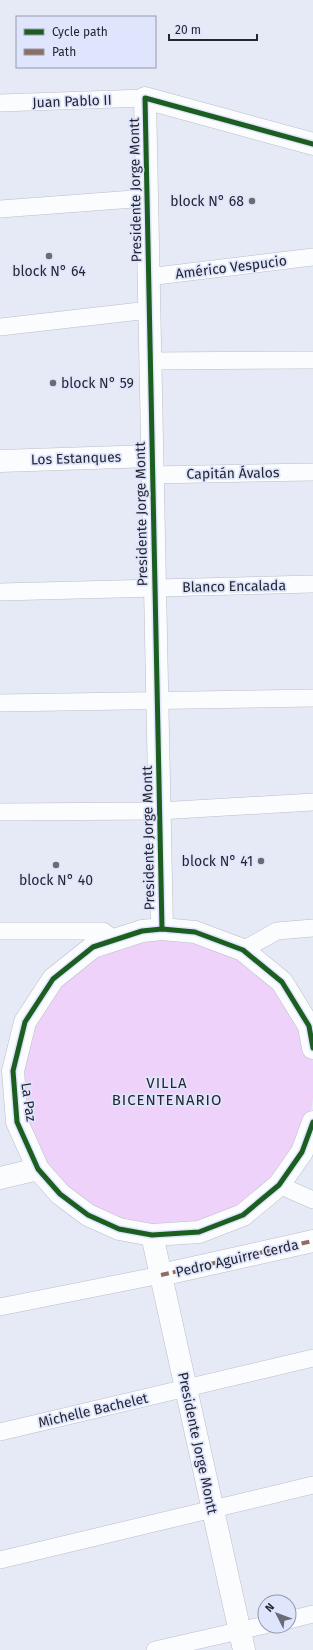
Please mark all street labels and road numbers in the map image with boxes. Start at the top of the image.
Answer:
street label: Juan Pablo II [32,92,112,111]
street label: Presidente Jorge Montt [126,117,145,263]
street label: Américo Vespucio [174,252,288,283]
street label: Presidente Jorge Montt [132,441,151,587]
street label: Los Estanques [31,448,122,469]
street label: Capitán Ávalos [186,463,280,483]
street label: Blanco Encalada [182,577,286,596]
street label: Presidente Jorge Montt [139,765,158,911]
street label: La Paz [17,1081,40,1123]
street label: Pedro Aguirre Cerda [174,1236,300,1281]
street label: Presidente Jorge Montt [174,1371,221,1517]
street label: Michelle Bachelet [37,1389,151,1431]

